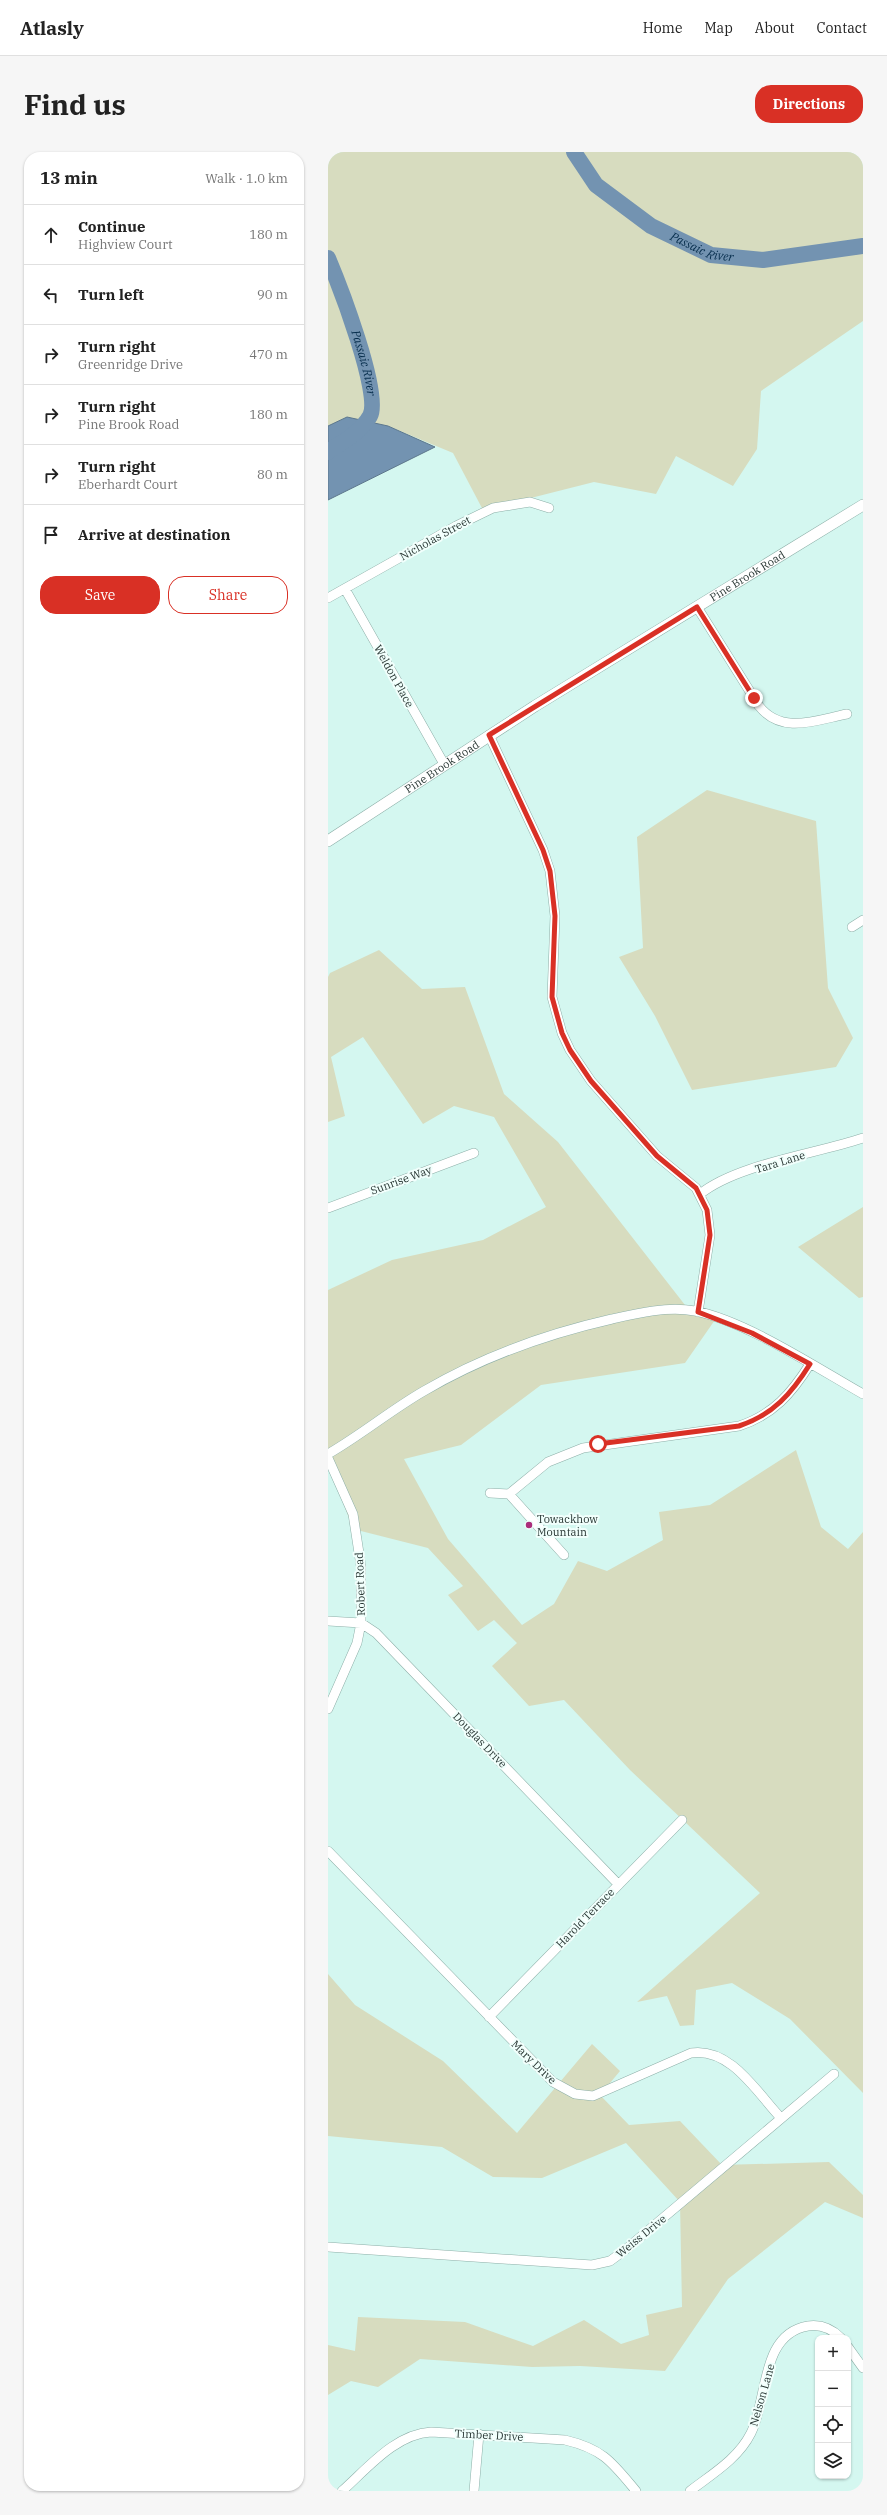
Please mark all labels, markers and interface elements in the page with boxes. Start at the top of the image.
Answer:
text: Atlasly [20,16,84,40]
text: Home [643,19,682,37]
text: Map [704,19,733,37]
text: About [755,19,794,37]
text: Contact [816,19,867,37]
button: Directions [755,85,863,123]
text: Find us [24,86,126,123]
text: 13 min [40,167,98,189]
text: Walk · 1.0 km [205,170,288,187]
text: Continue [78,217,145,236]
icon: ahead [40,224,62,246]
text: 180 m [249,226,288,243]
water label: Passaic River [667,228,735,264]
text: Highview Court [78,236,173,253]
icon: left [40,284,62,306]
text: Turn left [78,285,144,304]
text: 90 m [257,286,288,303]
water label: Passaic River [348,327,380,397]
text: Turn right [78,337,156,356]
icon: right [40,344,62,366]
text: 470 m [249,346,288,363]
text: Greenridge Drive [78,356,183,373]
text: Turn right [78,397,156,416]
icon: right [40,404,62,426]
text: 180 m [249,406,288,423]
text: Pine Brook Road [78,416,179,433]
text: Turn right [78,457,156,476]
icon: right [40,464,62,486]
text: 80 m [257,466,288,483]
text: Eberhardt Court [78,476,178,493]
street label: Nicholas Street [397,513,473,563]
icon: arrive [40,524,62,546]
text: Arrive at destination [78,525,230,544]
street label: Pine Brook Road [707,547,788,604]
button: Save [40,576,160,614]
button: Share [168,576,288,614]
street label: Weldon Place [371,642,417,710]
route end [745,689,763,707]
street label: Pine Brook Road [402,737,482,796]
street label: Tara Lane [753,1148,807,1176]
street label: Sunrise Way [368,1162,434,1198]
route start [589,1435,607,1453]
place label: Towackhow Mountain [537,1512,598,1539]
marker: Towackhow Mountain [524,1520,534,1530]
street label: Robert Road [352,1552,368,1616]
street label: Douglas Drive [450,1709,510,1771]
street label: Harold Terrace [553,1885,617,1951]
street label: Mary Drive [509,2037,559,2087]
street label: Weiss Drive [613,2211,669,2260]
map controls [815,2335,851,2479]
button: + [815,2335,851,2371]
street label: Nelson Lane [746,2362,778,2428]
button: − [815,2371,851,2407]
button: locate [815,2407,851,2443]
street label: Timber Drive [454,2426,524,2444]
button: layers [815,2443,851,2479]

